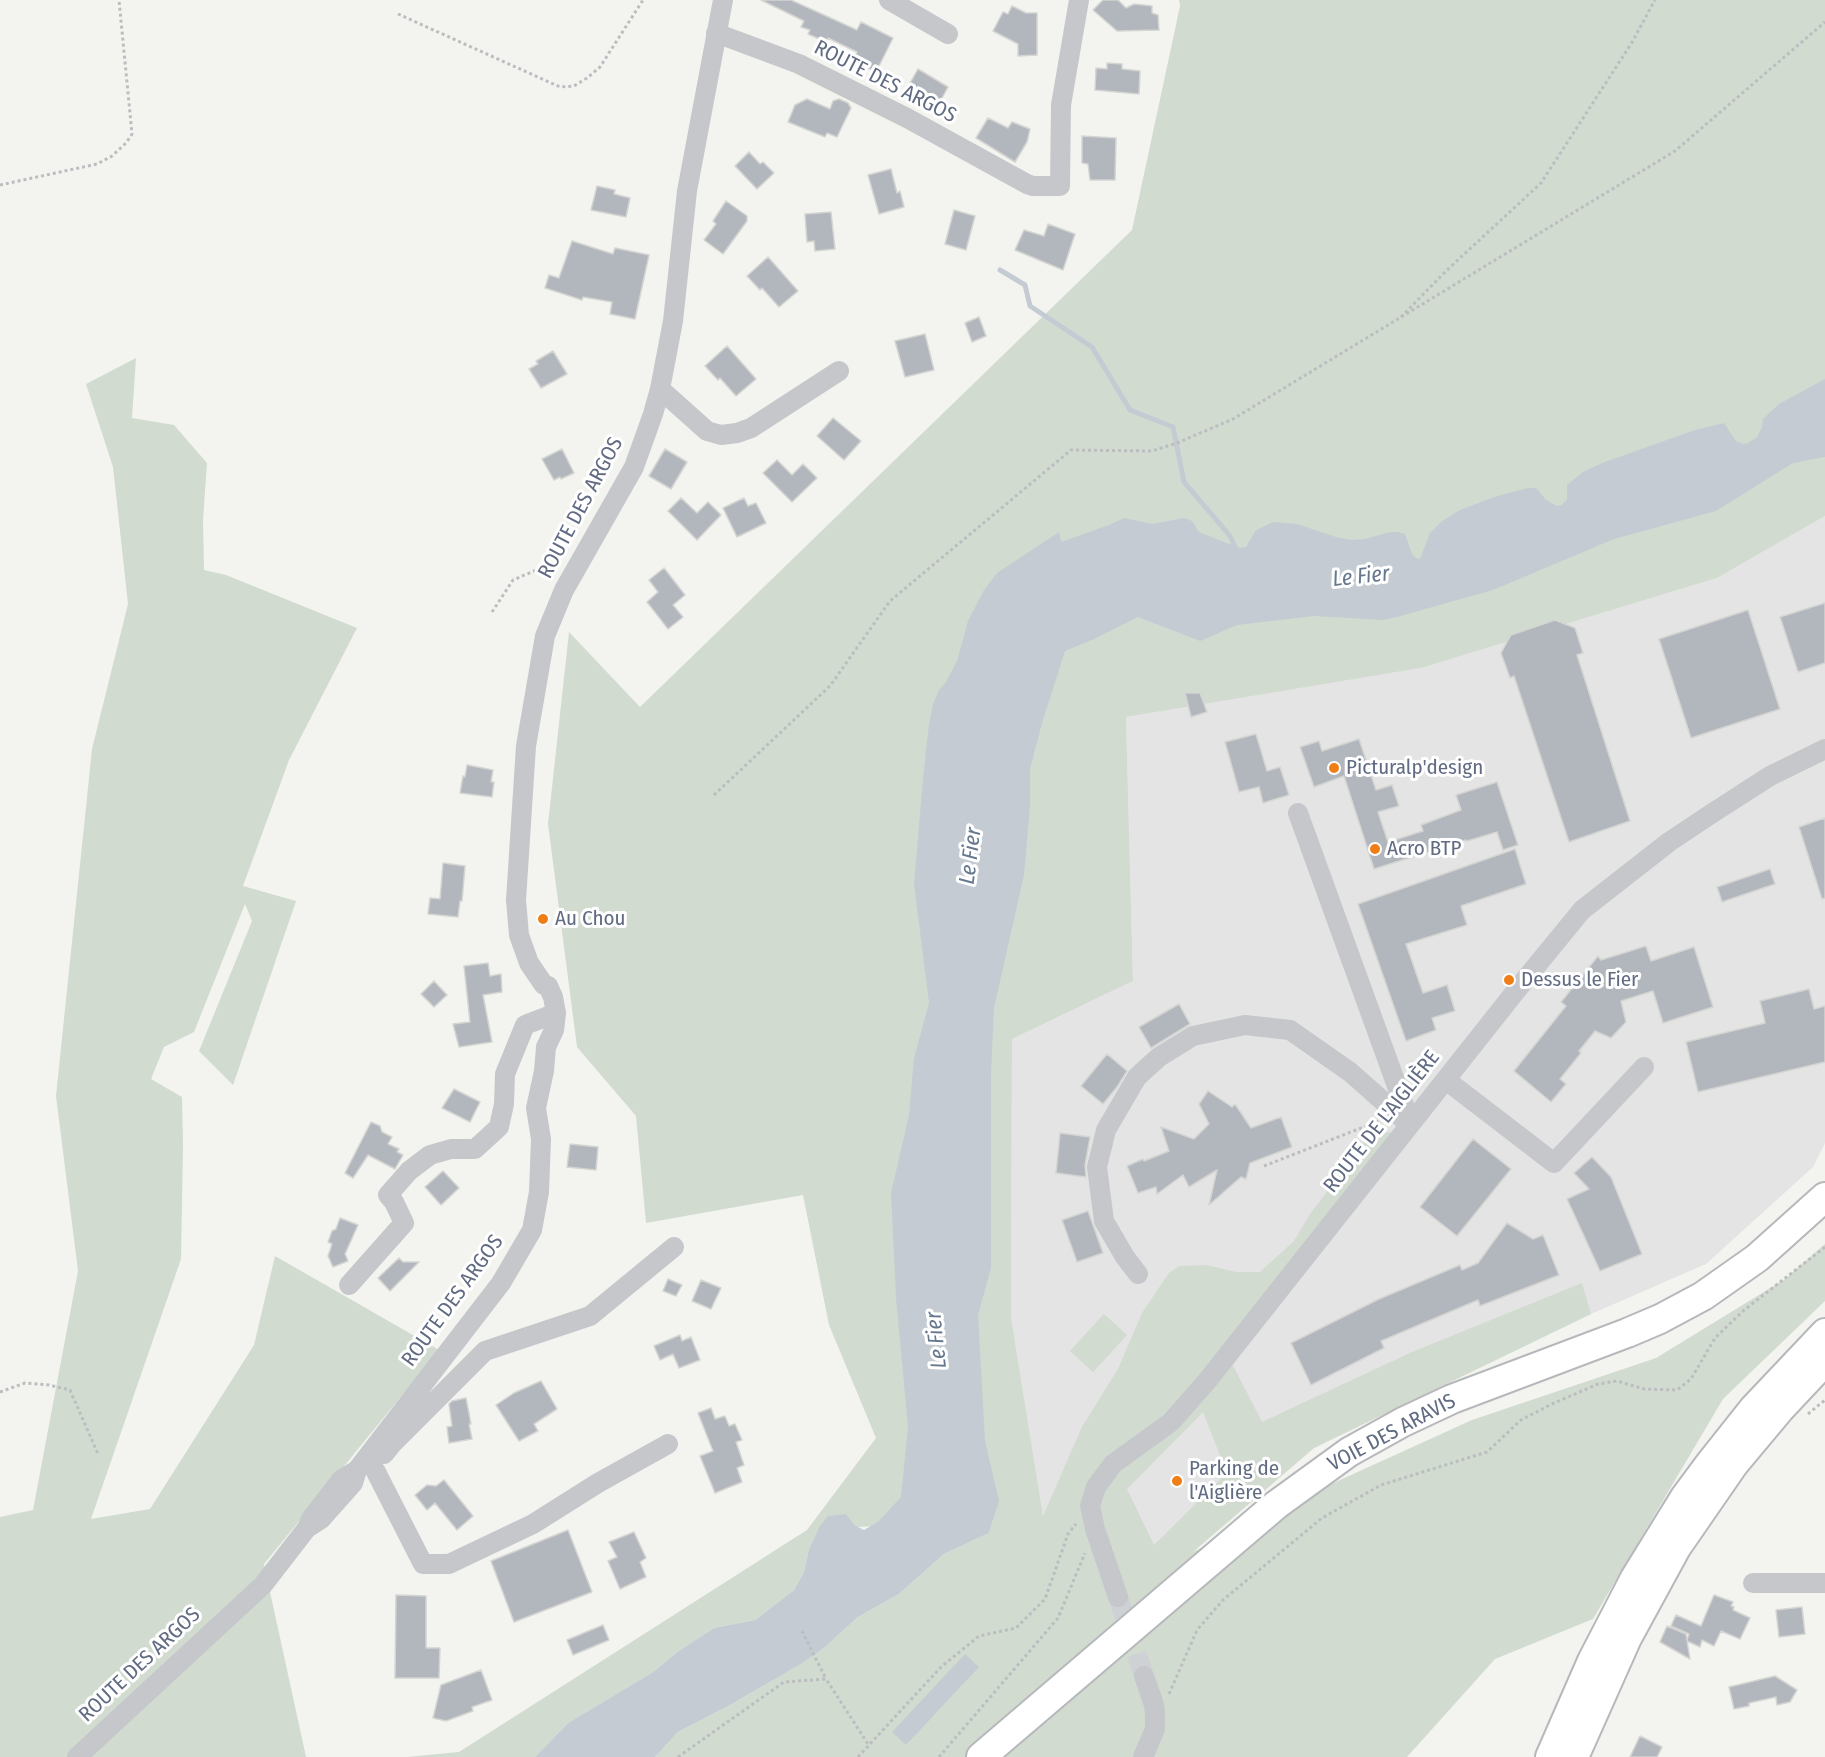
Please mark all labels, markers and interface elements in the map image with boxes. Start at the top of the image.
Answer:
street label: ROUTE DES ARGOS [810,35,960,129]
street label: ROUTE DES ARGOS [533,433,629,583]
water label: Le Fier [1331,561,1391,593]
place label: Picturalp'design [1346,755,1483,781]
marker: Picturalp'design [1327,761,1341,775]
water label: Le Fier [954,826,988,886]
place label: Acro BTP [1387,836,1462,862]
marker: Acro BTP [1368,842,1382,856]
place label: Au Chou [555,906,626,932]
marker: Au Chou [536,912,550,926]
place label: Dessus le Fier [1521,967,1638,993]
marker: Dessus le Fier [1502,973,1516,987]
street label: ROUTE DE L'AIGLIÈRE [1319,1046,1445,1198]
street label: ROUTE DES ARGOS [397,1230,509,1372]
water label: Le Fier [921,1310,953,1370]
street label: VOIE DES ARAVIS [1324,1389,1460,1477]
place label: Parking de l'Aiglière [1189,1456,1279,1506]
marker: Parking de l'Aiglière [1170,1474,1184,1488]
street label: ROUTE DES ARGOS [74,1602,206,1728]

